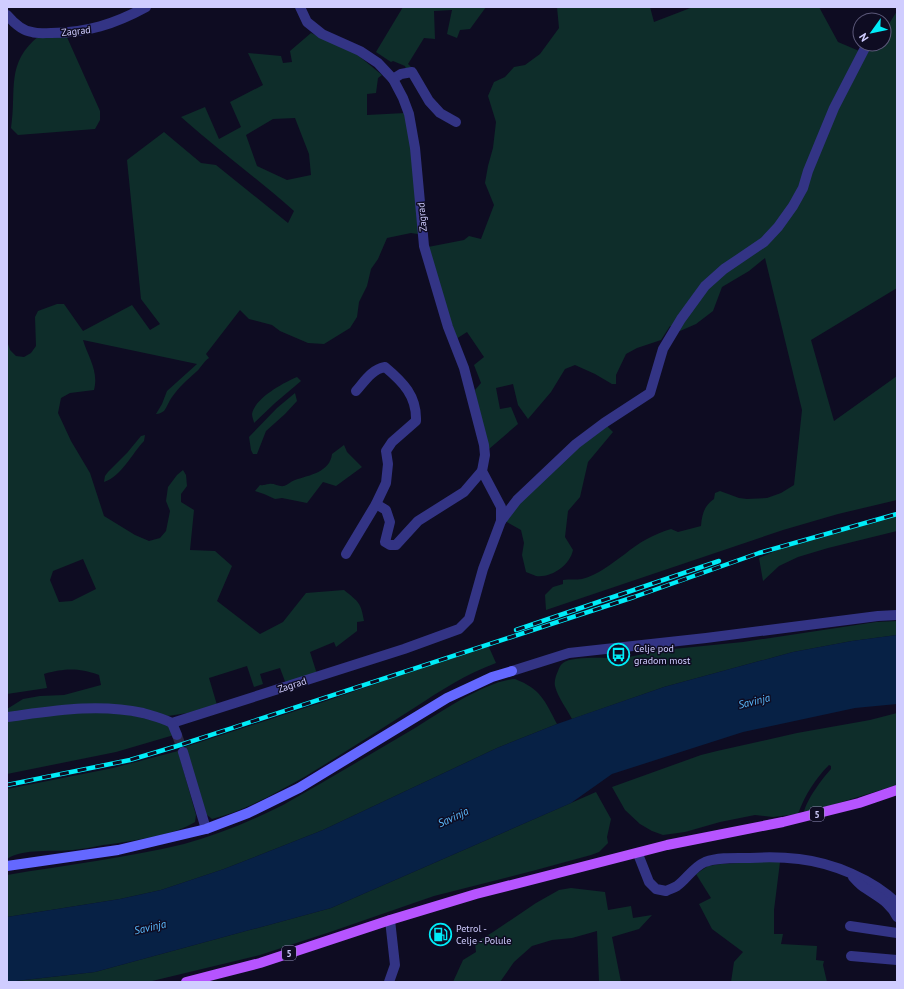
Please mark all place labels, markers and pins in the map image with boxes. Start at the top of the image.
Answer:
bus stop icon: Celje pod gradom most [606,641,632,667]
place label: Celje pod gradom most [634,642,691,667]
fuel station icon: Petrol - Celje - Polule [427,921,453,947]
place label: Petrol - Celje - Polule [456,922,511,947]

